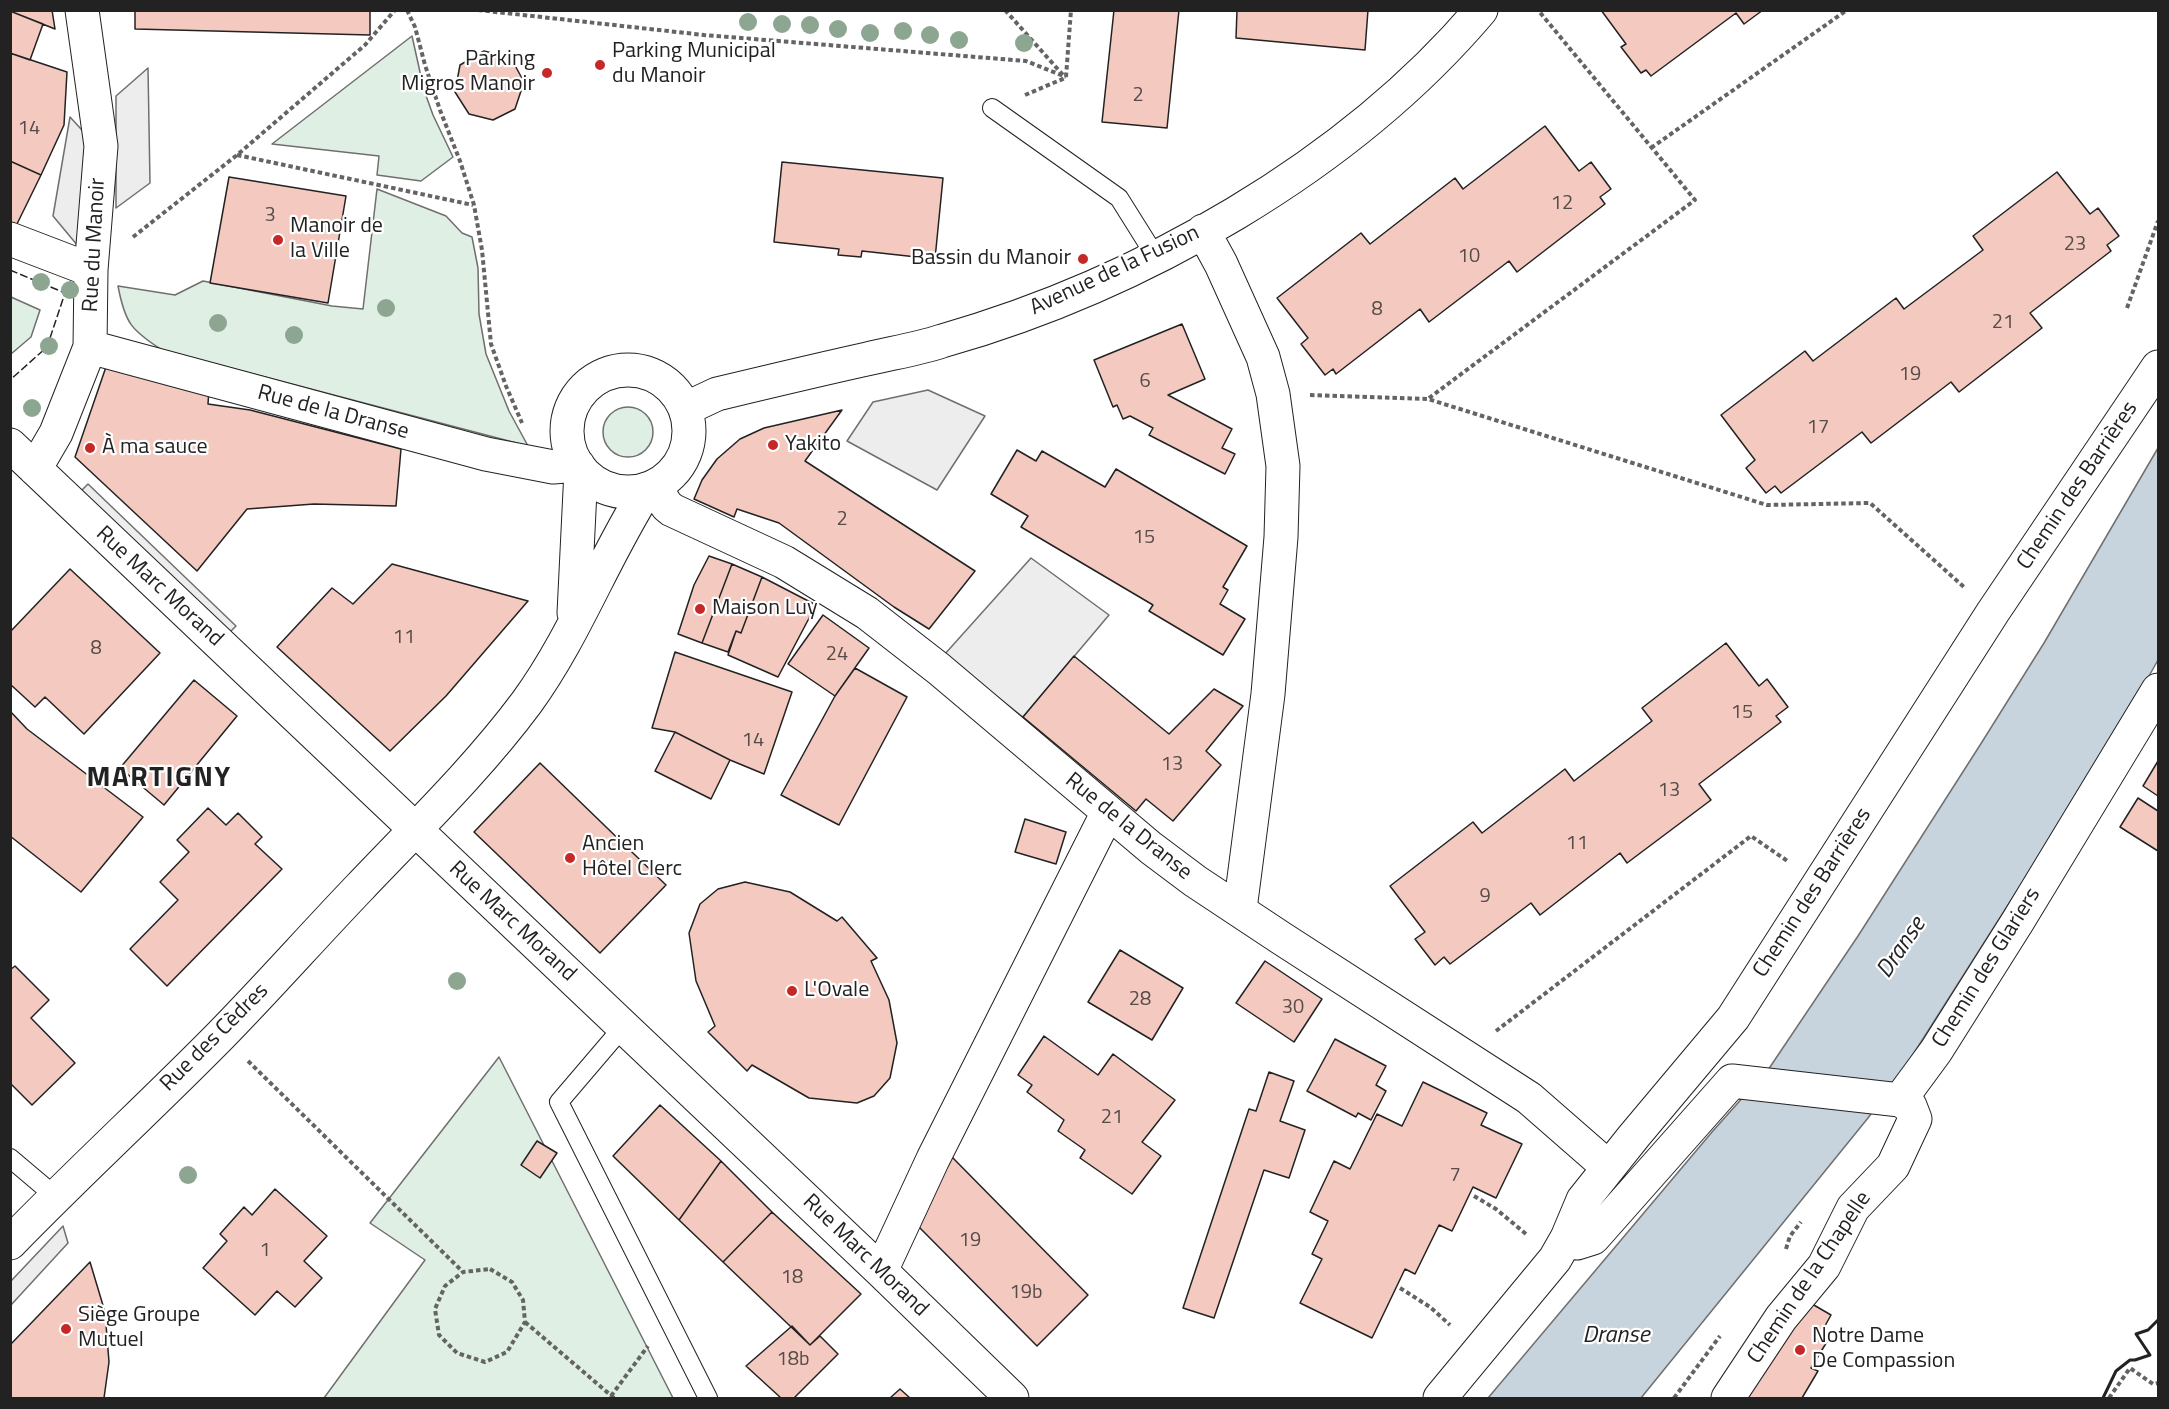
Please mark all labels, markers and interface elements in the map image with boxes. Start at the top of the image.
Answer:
place label: Parking Municipal du Manoir [612,39,776,90]
place label: Parking Migros Manoir [401,47,535,98]
marker: Parking Municipal du Manoir [593,58,607,72]
marker: Parking Migros Manoir [540,66,554,80]
house number: 2 [1132,84,1144,108]
house number: 14 [18,117,40,141]
street label: Rue du Manoir [78,177,112,313]
house number: 12 [1551,192,1573,216]
house number: 3 [264,204,276,228]
place label: Manoir de la Ville [290,214,383,266]
street label: Avenue de la Fusion [1026,220,1204,322]
marker: Manoir de la Ville [271,233,285,247]
house number: 23 [2064,233,2086,257]
house number: 10 [1458,245,1480,269]
place label: Bassin du Manoir [911,246,1071,272]
marker: Bassin du Manoir [1076,252,1090,266]
house number: 8 [1371,298,1383,322]
house number: 21 [1992,311,2014,335]
house number: 19 [1899,363,1921,387]
house number: 6 [1139,370,1151,394]
street label: Rue de la Dranse [254,380,412,446]
street label: Chemin des Barrières [2012,397,2144,575]
house number: 17 [1807,416,1829,440]
place label: Yakito [785,432,841,458]
place label: À ma sauce [102,435,208,461]
marker: Yakito [766,438,780,452]
marker: À ma sauce [83,441,97,455]
house number: 2 [836,508,848,532]
street label: Rue Marc Morand [90,521,228,653]
house number: 15 [1133,526,1155,550]
place label: Maison Luy [712,596,818,622]
marker: Maison Luy [693,602,707,616]
house number: 11 [393,626,415,650]
house number: 8 [90,637,102,661]
house number: 24 [826,643,848,667]
house number: 15 [1731,701,1753,725]
house number: 14 [742,729,764,753]
house number: 13 [1161,753,1183,777]
district label: MARTIGNY [86,762,232,796]
street label: Rue de la Dranse [1059,768,1197,886]
house number: 13 [1658,779,1680,803]
street label: Chemin des Barrières [1748,803,1878,983]
place label: Ancien Hôtel Clerc [582,832,682,884]
house number: 11 [1566,832,1588,856]
marker: Ancien Hôtel Clerc [563,851,577,865]
street label: Rue Marc Morand [443,856,581,988]
street label: Chemin des Glariers [1927,883,2047,1053]
house number: 9 [1479,885,1491,909]
water label: Dranse [1871,912,1933,984]
street label: Rue des Cèdres [155,978,275,1098]
place label: L'Ovale [804,978,869,1004]
marker: L'Ovale [785,984,799,998]
house number: 28 [1129,988,1151,1012]
house number: 30 [1282,996,1304,1020]
house number: 21 [1101,1106,1123,1130]
house number: 7 [1449,1164,1461,1188]
street label: Chemin de la Chapelle [1743,1187,1877,1369]
street label: Rue Marc Morand [797,1189,933,1323]
house number: 19 [959,1229,981,1253]
house number: 1 [259,1239,271,1263]
house number: 18 [781,1266,803,1290]
house number: 19b [1010,1281,1042,1305]
place label: Siège Groupe Mutuel [78,1303,200,1354]
marker: Siège Groupe Mutuel [59,1322,73,1336]
water label: Dranse [1582,1322,1650,1350]
place label: Notre Dame De Compassion [1812,1324,1955,1376]
marker: Notre Dame De Compassion [1793,1343,1807,1357]
house number: 18b [777,1348,809,1372]

